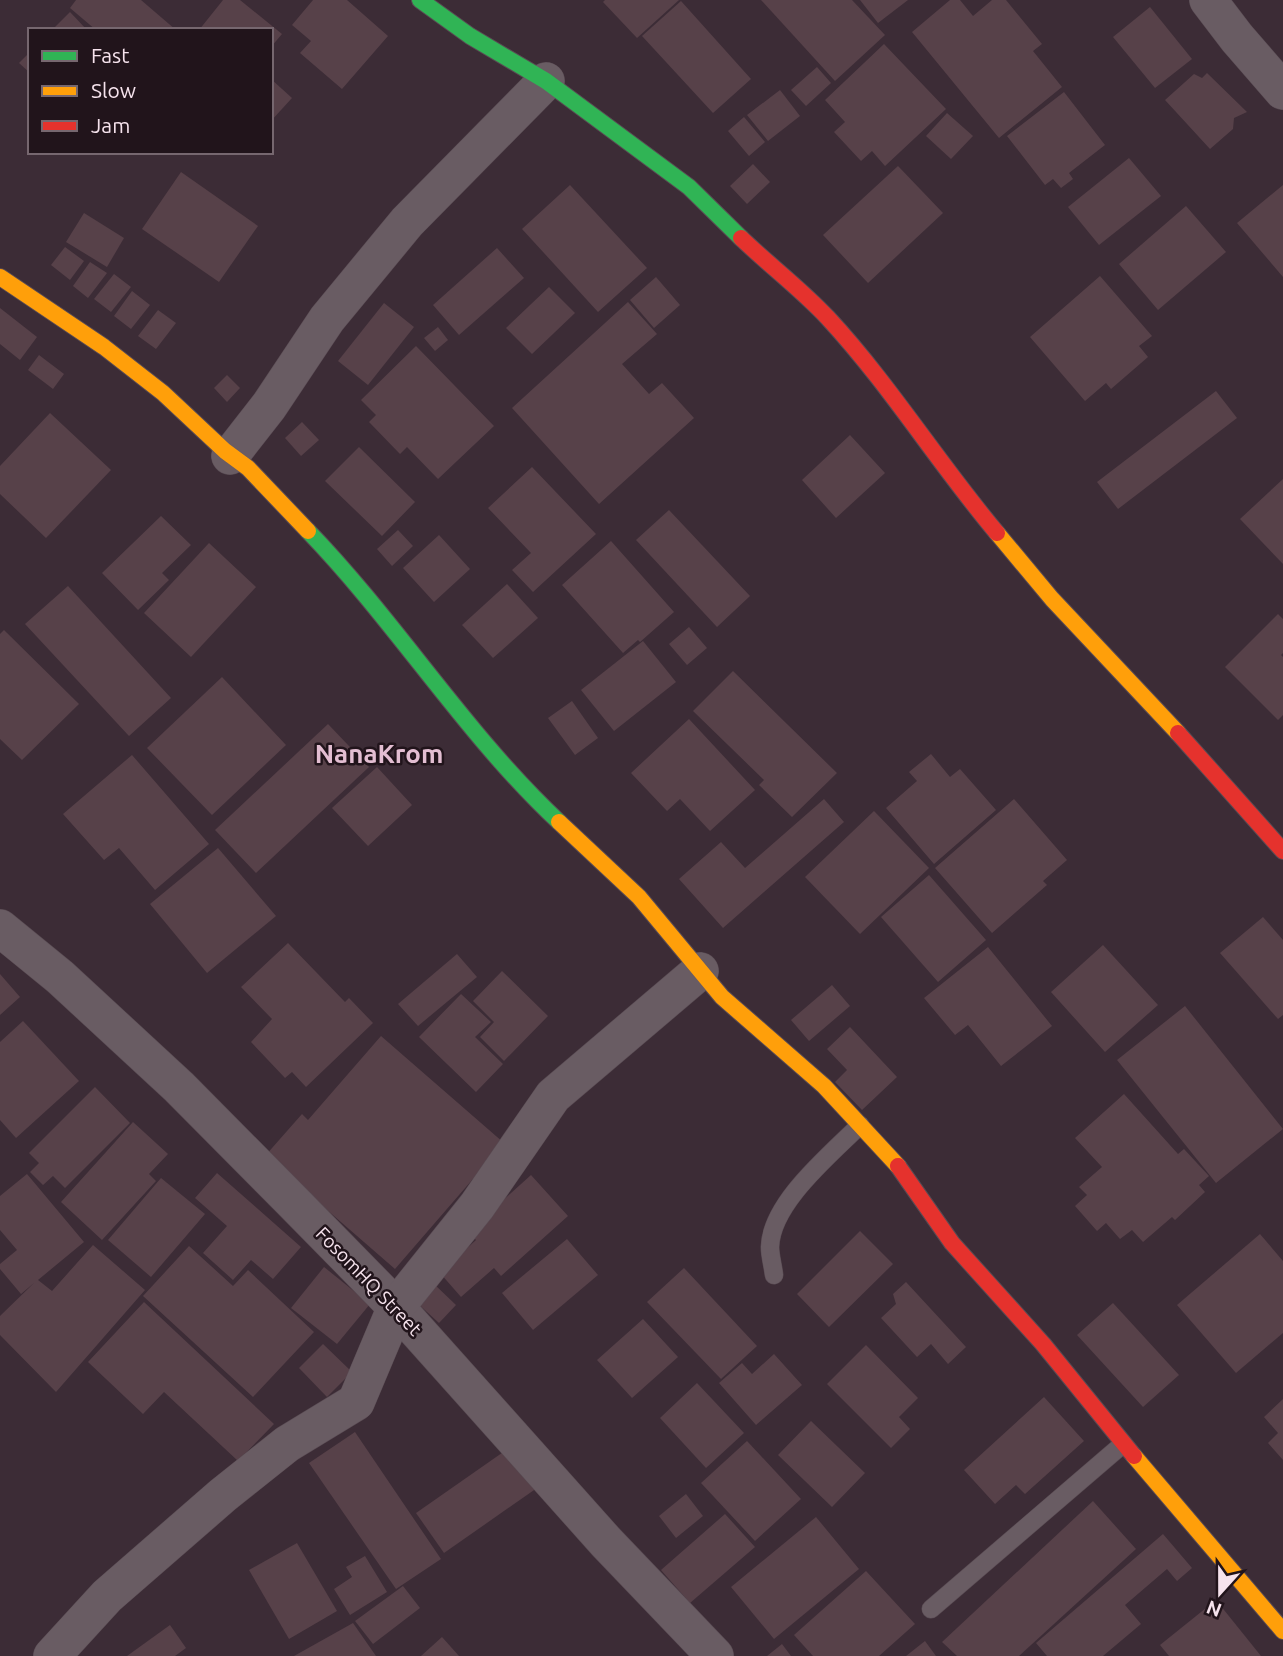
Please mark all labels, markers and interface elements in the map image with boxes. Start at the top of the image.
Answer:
legend [28,28,273,154]
text: Fast [91,43,129,67]
text: Slow [91,78,136,102]
text: Jam [91,113,130,137]
district label: NanaKrom [315,739,443,768]
street label: FosomHQ Street [312,1222,427,1340]
north arrow [1185,1558,1255,1628]
text: N [1203,1596,1224,1622]

